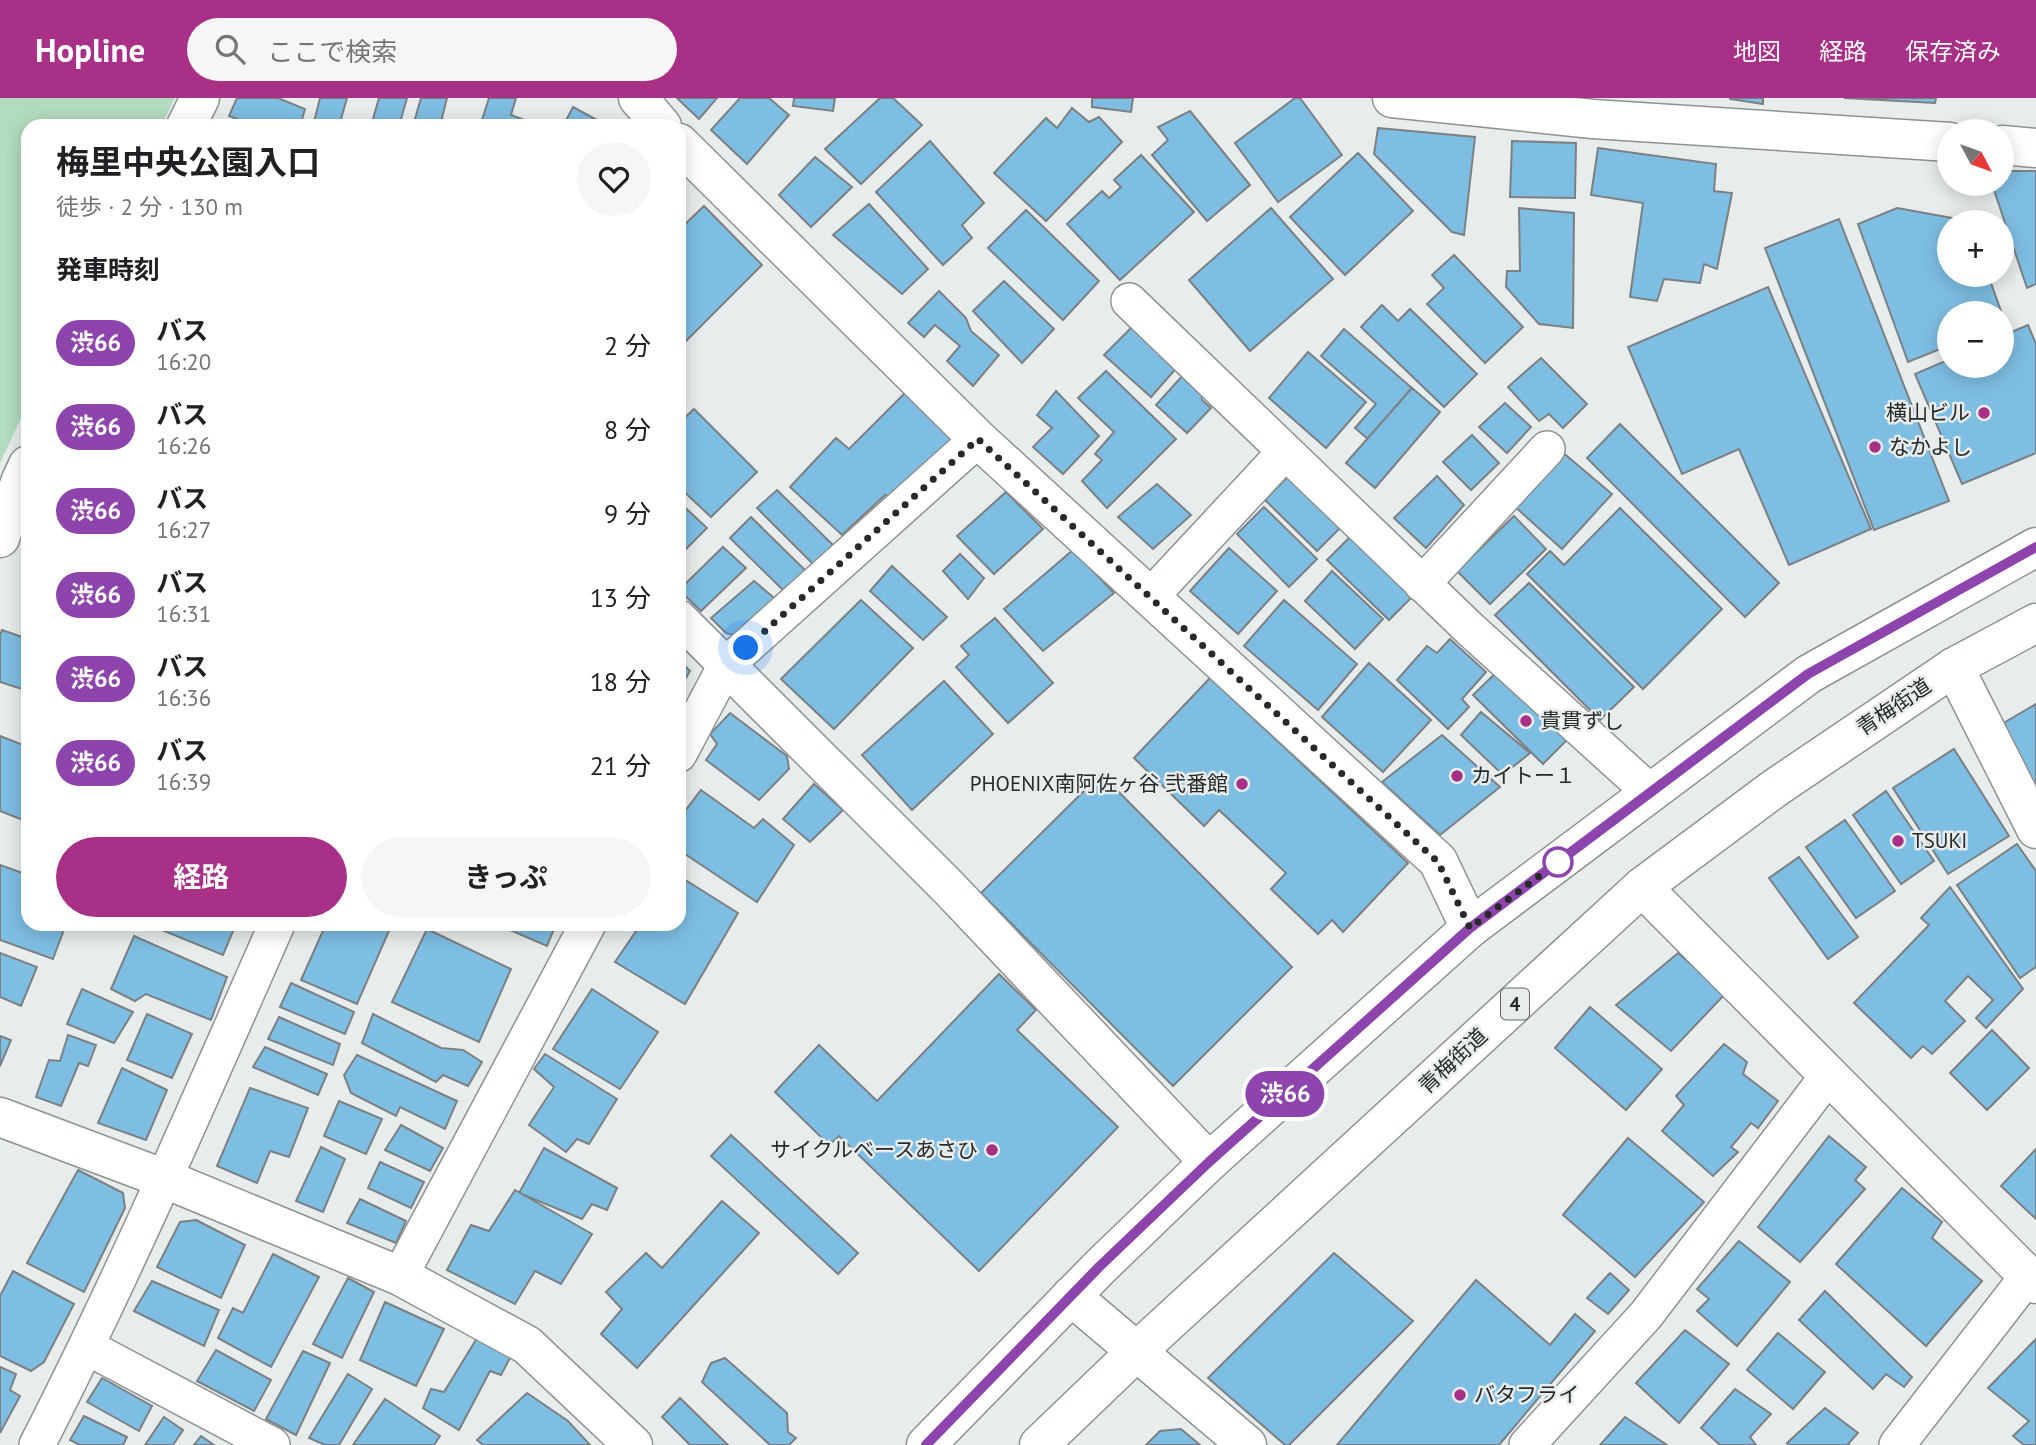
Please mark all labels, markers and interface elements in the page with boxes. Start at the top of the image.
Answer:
search box [187,18,677,81]
text: Hopline [35,28,145,71]
icon: search [211,30,249,68]
text: ここで検索 [267,35,397,68]
text: 地図 [1733,36,1781,67]
text: 経路 [1819,36,1867,67]
text: 保存済み [1905,36,2001,67]
north arrow [1937,119,2014,196]
map controls [1937,119,2014,378]
text: 梅里中央公園入口 [56,140,320,183]
button: heart [577,142,651,216]
text: 徒歩 · 2 分 · 130 m [56,192,243,221]
button: + [1937,210,2014,287]
text: 発車時刻 [56,253,160,286]
button: − [1937,301,2014,378]
text: バス [156,314,208,347]
text: 渋66 [70,327,121,358]
text: 2 分 [604,329,651,362]
text: 16:20 [156,347,211,376]
text: バス [156,398,208,431]
place label: 横山ビル [1886,399,1970,426]
marker: 横山ビル [1976,405,1992,421]
text: 渋66 [70,411,121,442]
text: 8 分 [604,413,651,446]
text: 16:26 [156,431,211,460]
place label: なかよし [1889,433,1972,460]
marker: なかよし [1867,439,1883,455]
text: バス [156,482,208,515]
text: 渋66 [70,495,121,526]
text: 9 分 [604,497,651,530]
text: 16:27 [156,515,211,544]
text: バス [156,566,208,599]
text: 渋66 [70,579,121,610]
text: 13 分 [590,581,651,614]
text: 16:31 [156,599,211,628]
your location [728,630,763,665]
text: バス [156,650,208,683]
text: 渋66 [70,663,121,694]
text: 18 分 [590,665,651,698]
street label: 青梅街道 [1851,672,1936,741]
text: 16:36 [156,683,211,712]
place label: 貴貫ずし [1540,707,1624,734]
marker: 貴貫ずし [1518,713,1534,729]
text: バス [156,734,208,767]
text: 渋66 [70,747,121,778]
text: 21 分 [590,749,651,782]
place label: カイトー１ [1471,762,1576,789]
text: 16:39 [156,767,211,796]
marker: カイトー１ [1449,768,1465,784]
place label: PHOENIX南阿佐ヶ谷 弐番館 [970,770,1228,797]
marker: PHOENIX南阿佐ヶ谷 弐番館 [1234,776,1250,792]
place label: TSUKI [1912,827,1967,854]
marker: TSUKI [1890,833,1906,849]
button: 経路 [56,837,347,917]
button: きっぷ [361,837,651,917]
unlabelled marker [1543,847,1573,877]
road number: 4 [1501,988,1529,1020]
street label: 青梅街道 [1413,1022,1493,1099]
line badge: 渋66 [1245,1071,1325,1117]
text: 渋66 [1259,1078,1311,1109]
place label: サイクルベースあさひ [770,1136,978,1163]
marker: サイクルベースあさひ [984,1142,1000,1158]
place label: バタフライ [1474,1381,1579,1408]
marker: バタフライ [1452,1387,1468,1403]

